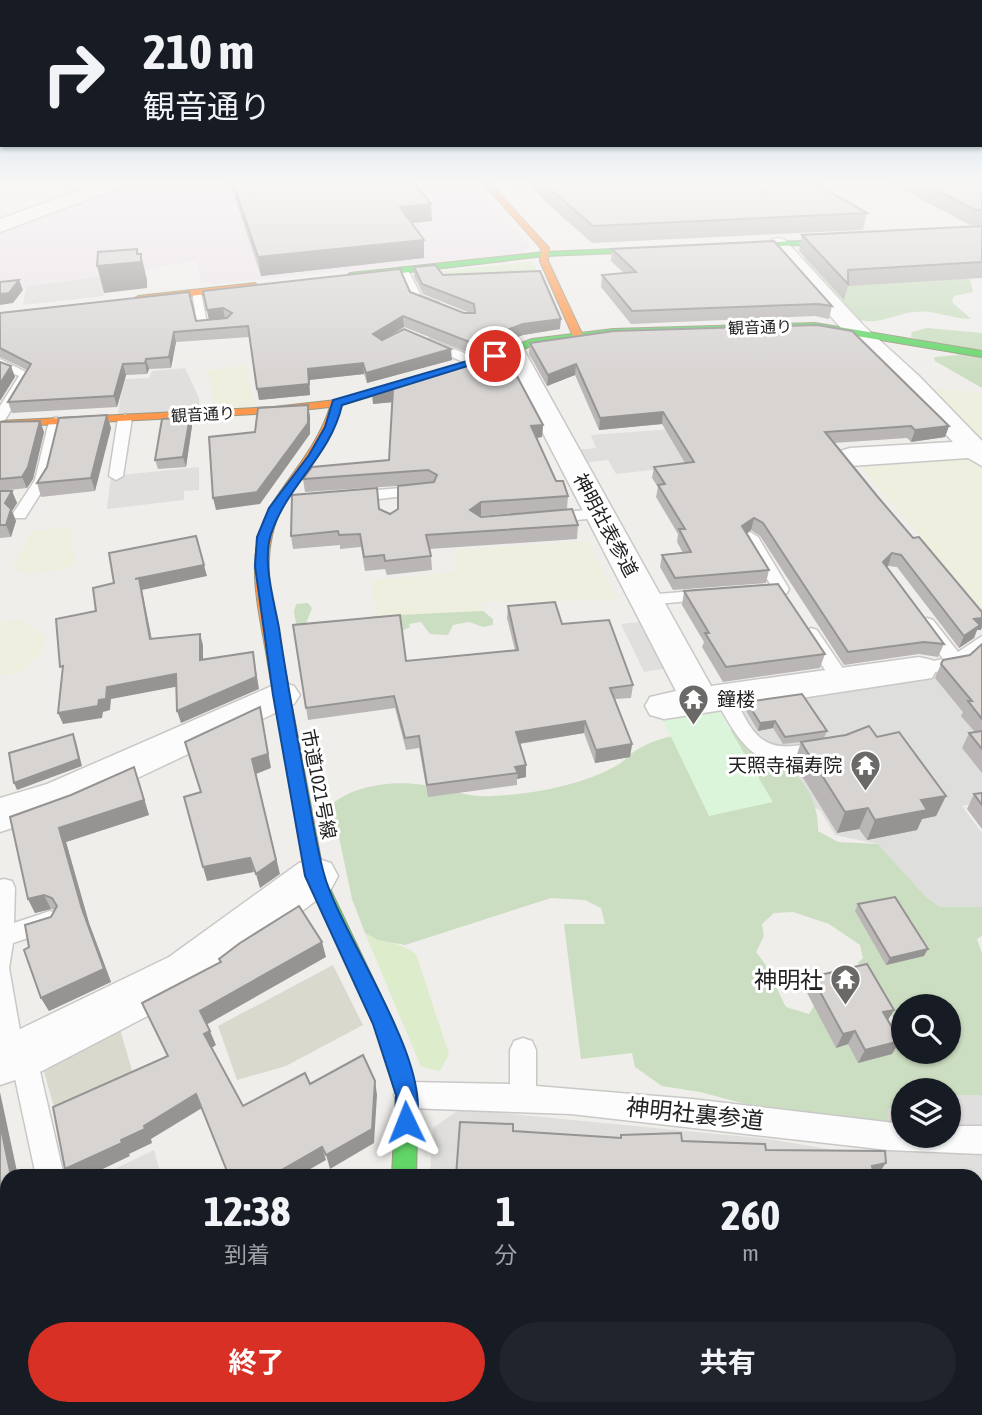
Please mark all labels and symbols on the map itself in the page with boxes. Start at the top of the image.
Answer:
street label: 観音通り [728,317,792,337]
pin [465,326,525,386]
street label: 観音通り [171,403,235,425]
street label: 神明社表参道 [570,470,642,580]
temple icon: 鐘楼 [677,682,711,726]
place label: 鐘楼 [717,688,755,710]
street label: 市道1021号線 [298,727,340,841]
temple icon: 天照寺福寿院 [848,748,882,792]
place label: 天照寺福寿院 [728,754,842,776]
temple icon: 神明社 [829,963,863,1007]
place label: 神明社 [754,967,823,993]
position arrow [369,1085,443,1159]
street label: 神明社裏参道 [625,1094,765,1134]

